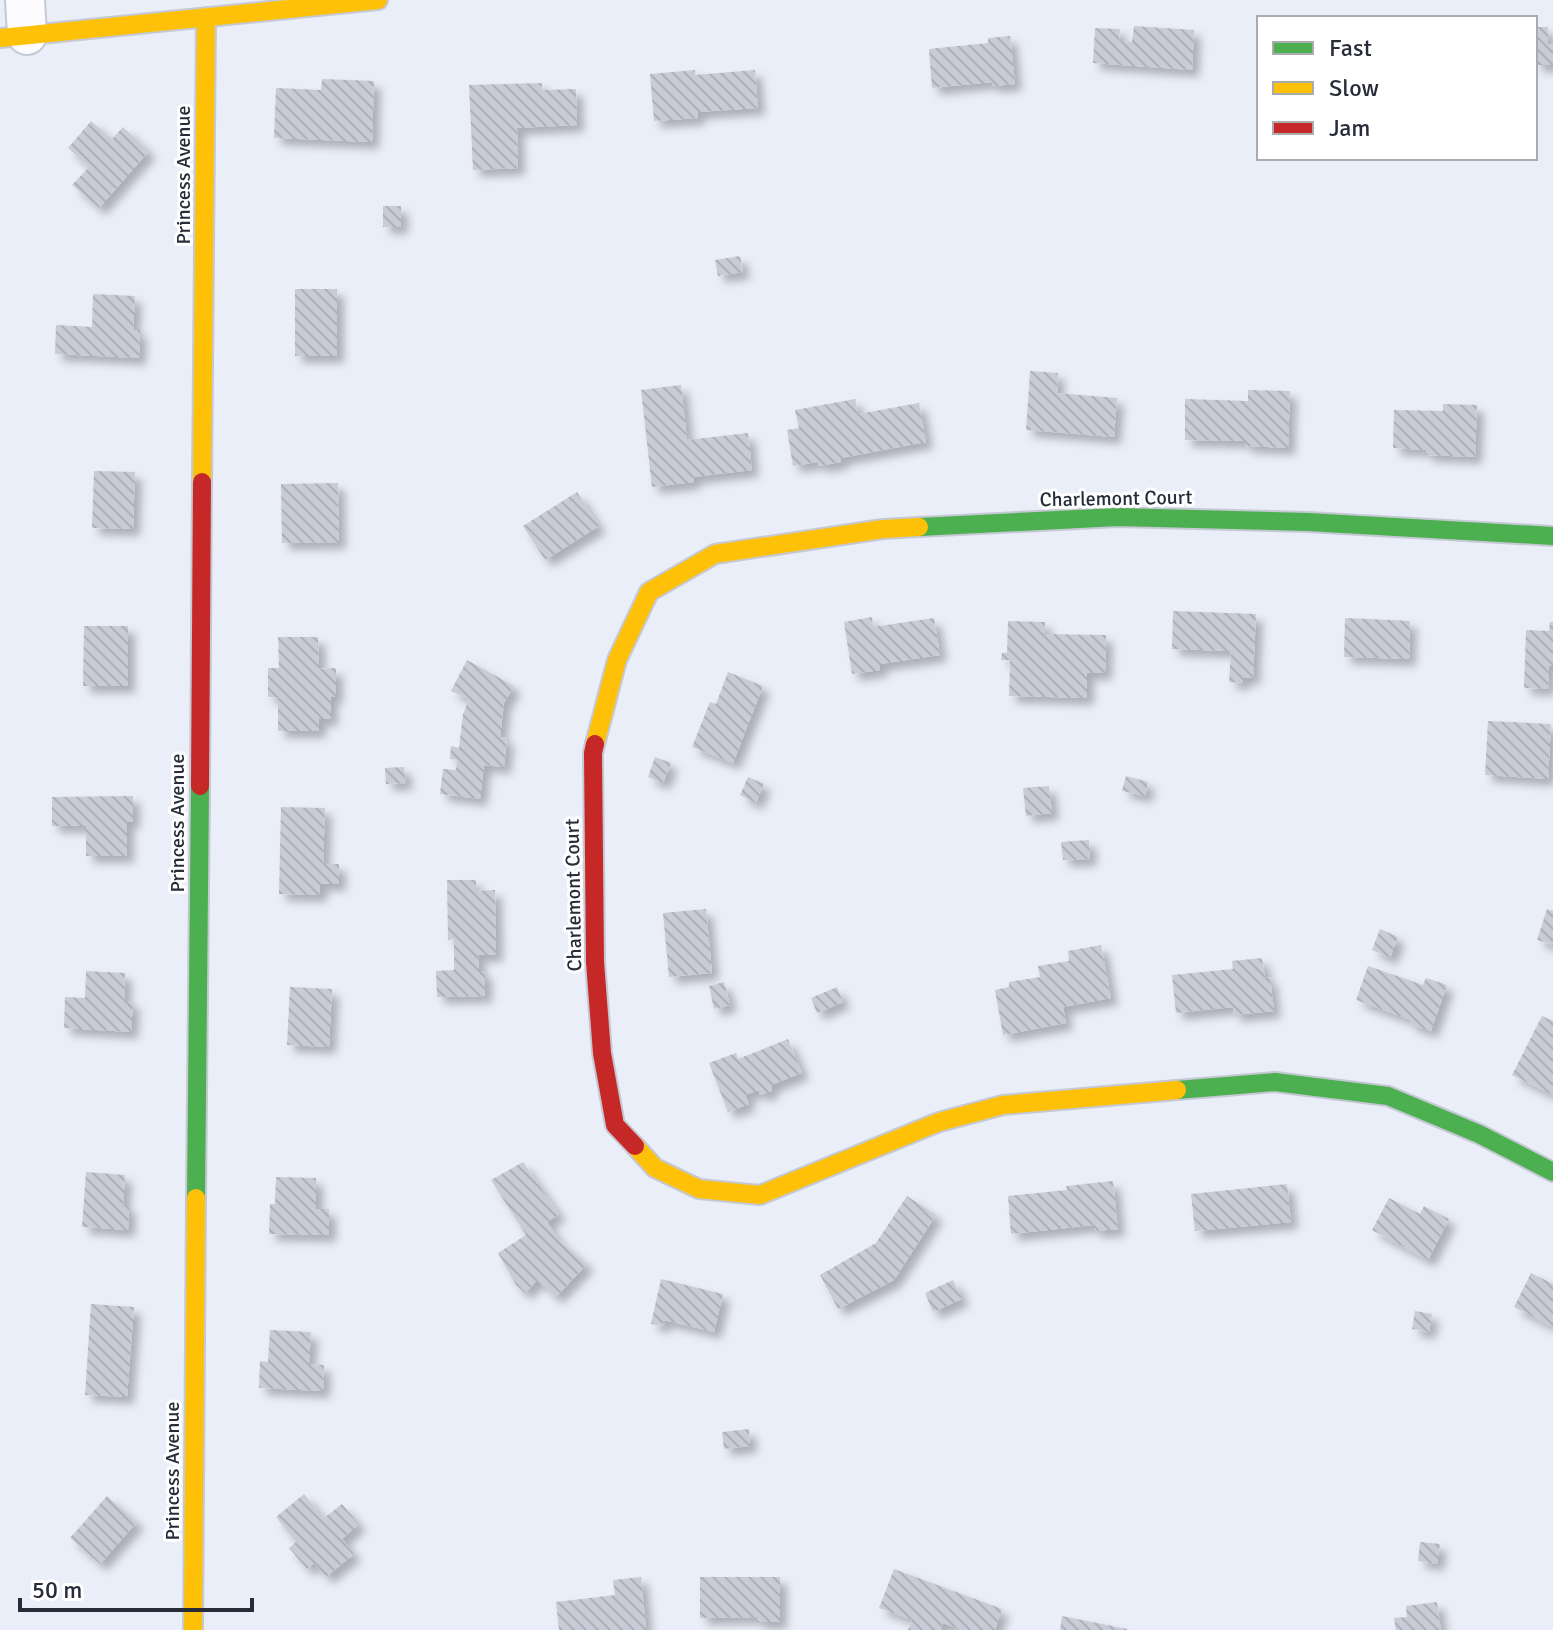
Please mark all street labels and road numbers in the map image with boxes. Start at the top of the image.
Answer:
street label: Princess Avenue [171,106,196,244]
street label: Charlemont Court [1039,485,1193,512]
street label: Princess Avenue [165,754,190,892]
street label: Charlemont Court [560,818,587,972]
street label: Princess Avenue [160,1402,185,1540]

